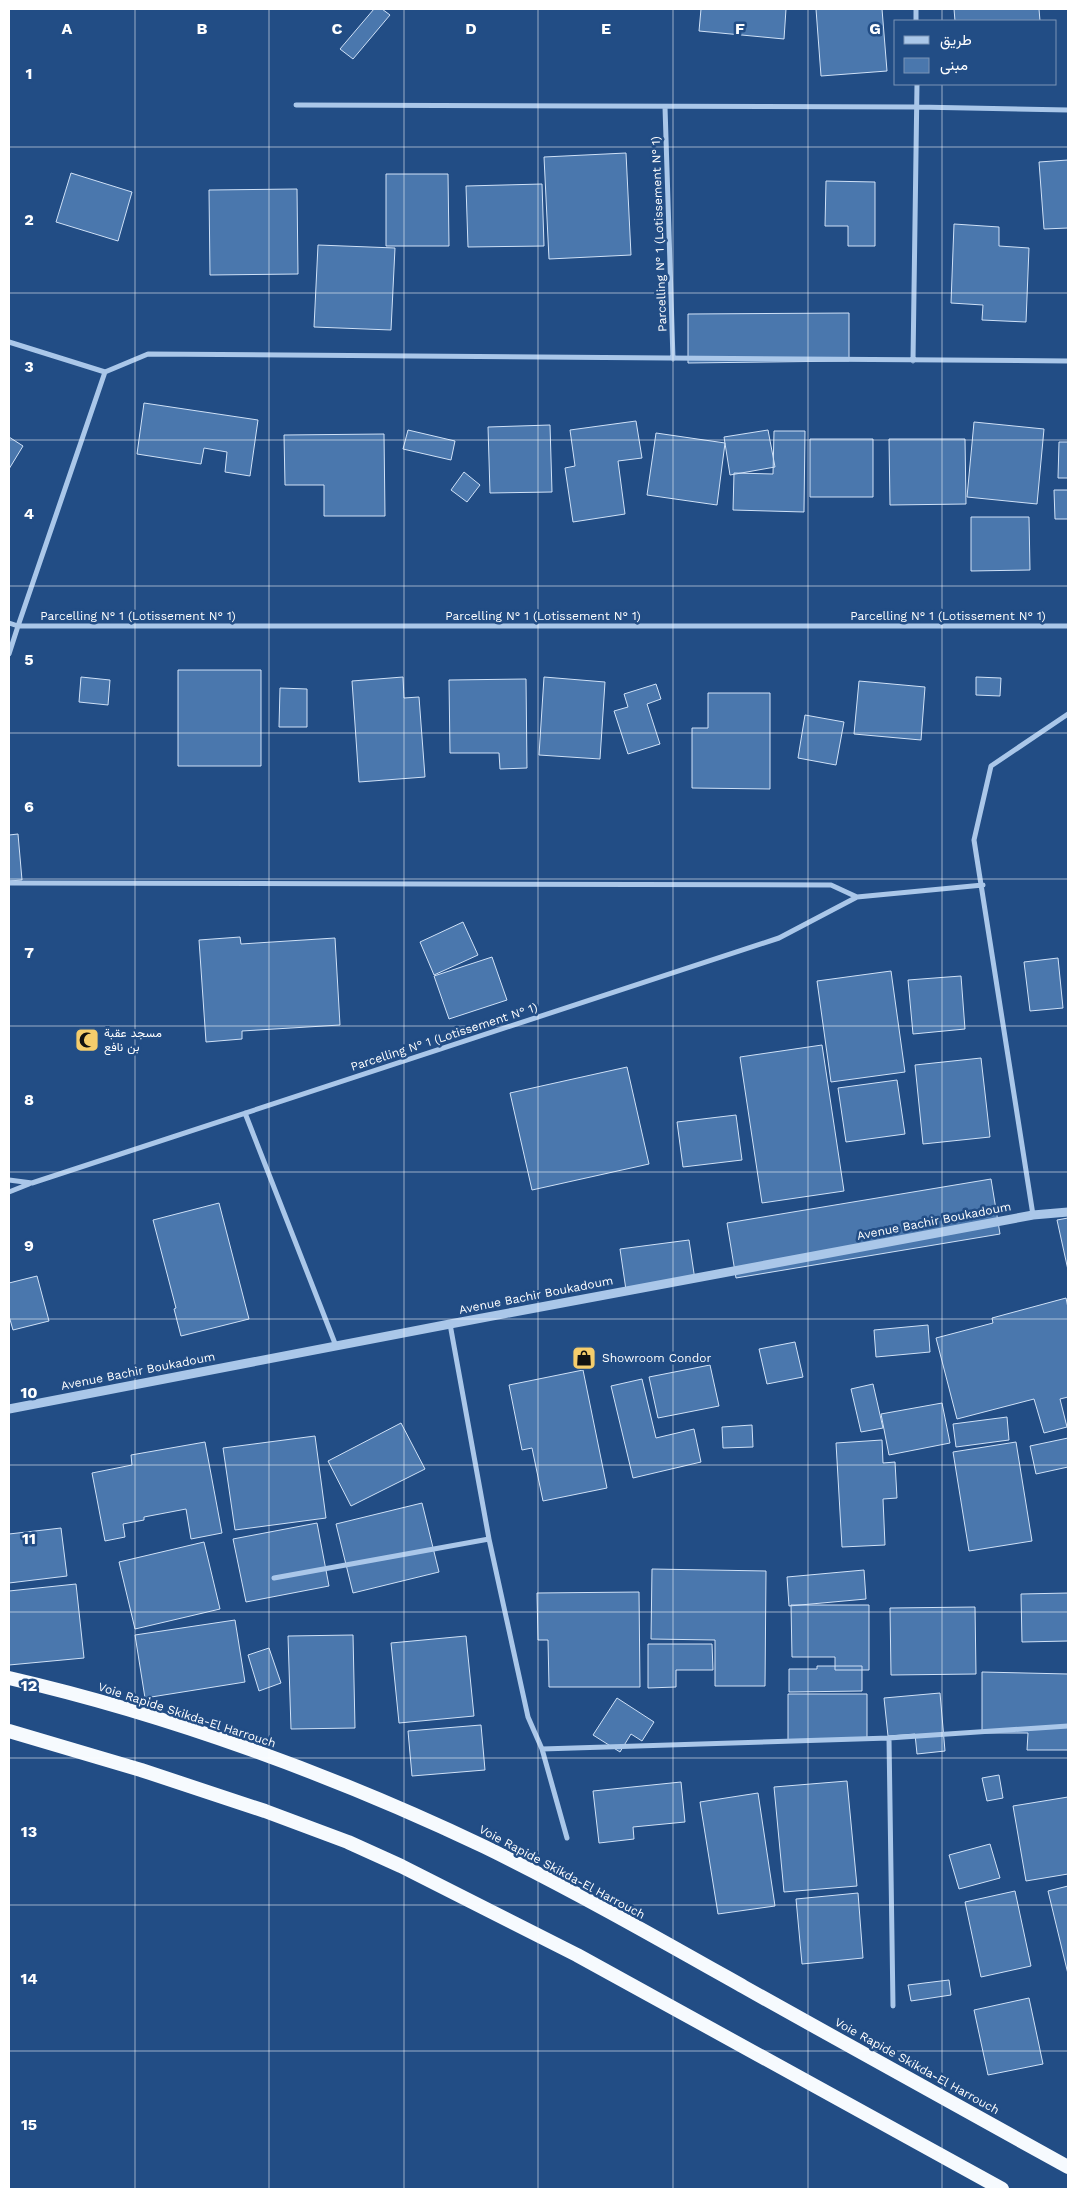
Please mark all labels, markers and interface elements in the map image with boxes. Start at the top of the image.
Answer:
text: A [62,19,73,38]
text: B [197,19,208,38]
text: C [332,19,343,38]
text: D [465,19,477,38]
text: E [601,19,611,38]
text: F [735,19,745,38]
text: G [869,19,881,38]
legend [894,20,1057,85]
text: طريق [940,31,972,50]
text: مبنى [940,56,968,75]
text: 1 [26,64,32,83]
street label: Parcelling N° 1 (Lotissement N° 1) [649,136,669,332]
text: 2 [24,210,34,229]
text: 3 [24,357,34,376]
text: 4 [24,504,34,523]
street label: Parcelling N° 1 (Lotissement N° 1) [40,609,236,623]
street label: Parcelling N° 1 (Lotissement N° 1) [445,609,641,623]
street label: Parcelling N° 1 (Lotissement N° 1) [850,609,1046,623]
text: 5 [24,650,34,669]
text: 6 [24,797,34,816]
text: 7 [24,943,34,962]
street label: Parcelling N° 1 (Lotissement N° 1) [349,1000,539,1074]
place label: مسجد عقبة بن نافع [104,1026,162,1056]
mosque icon: مسجد عقبة بن نافع [74,1027,100,1053]
text: 8 [24,1090,34,1109]
street label: Avenue Bachir Boukadoum [856,1199,1012,1243]
text: 9 [24,1236,34,1255]
street label: Avenue Bachir Boukadoum [458,1273,614,1317]
shop icon: Showroom Condor [571,1345,597,1371]
street label: Avenue Bachir Boukadoum [60,1349,216,1393]
place label: Showroom Condor [602,1351,711,1365]
text: 10 [20,1383,38,1402]
text: 11 [22,1529,36,1548]
text: 12 [21,1676,37,1695]
street label: Voie Rapide Skikda-El Harrouch [96,1680,278,1750]
text: 13 [21,1822,37,1841]
street label: Voie Rapide Skikda-El Harrouch [477,1822,647,1922]
text: 14 [20,1969,38,1988]
street label: Voie Rapide Skikda-El Harrouch [832,2015,1002,2117]
text: 15 [21,2115,37,2134]

